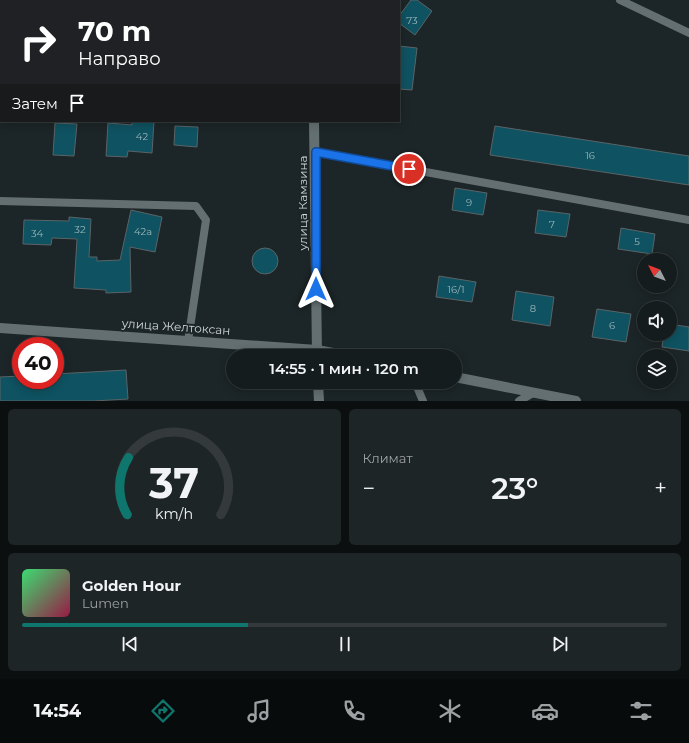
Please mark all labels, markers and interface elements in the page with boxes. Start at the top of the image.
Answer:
text: 70 m [78,14,151,48]
house number: 73 [406,14,418,27]
icon: right [12,16,64,68]
text: Направо [78,48,161,70]
icon: arrive [66,92,88,114]
text: Затем [12,94,58,113]
house number: 42 [136,130,148,143]
house number: 16 [585,149,595,162]
pin [392,152,426,186]
street label: улица Камзина [295,155,310,252]
icon: arrive [398,158,420,180]
house number: 9 [466,196,472,209]
house number: 7 [549,218,555,231]
house number: 32 [74,223,86,236]
house number: 42а [134,225,152,238]
house number: 34 [31,227,44,240]
house number: 5 [634,235,640,248]
north arrow [637,253,677,293]
map controls [637,253,677,389]
position arrow [295,268,337,310]
house number: 16/1 [447,283,465,296]
button: sound [637,301,677,341]
house number: 8 [530,302,536,315]
street label: улица Желтоксан [120,315,231,338]
house number: 6 [609,319,615,332]
speed limit sign: 40 [12,337,64,389]
button: layers [637,349,677,389]
text: 14:55 · 1 мин · 120 m [269,359,419,378]
text: Климат [363,450,413,466]
text: 37 [148,458,199,508]
text: 23° [491,470,538,507]
text: − [363,475,375,502]
text: + [654,475,667,502]
text: km/h [155,505,193,523]
text: Golden Hour [82,576,181,595]
text: Lumen [82,595,129,611]
icon: previous [119,633,141,655]
icon: pause [334,633,356,655]
icon: next [549,633,571,655]
icon: directions [149,697,177,725]
icon: music [245,697,273,725]
icon: phone [340,697,368,725]
icon: climate [436,697,464,725]
icon: car [531,697,559,725]
icon: filters [627,697,655,725]
text: 14:54 [34,700,81,722]

